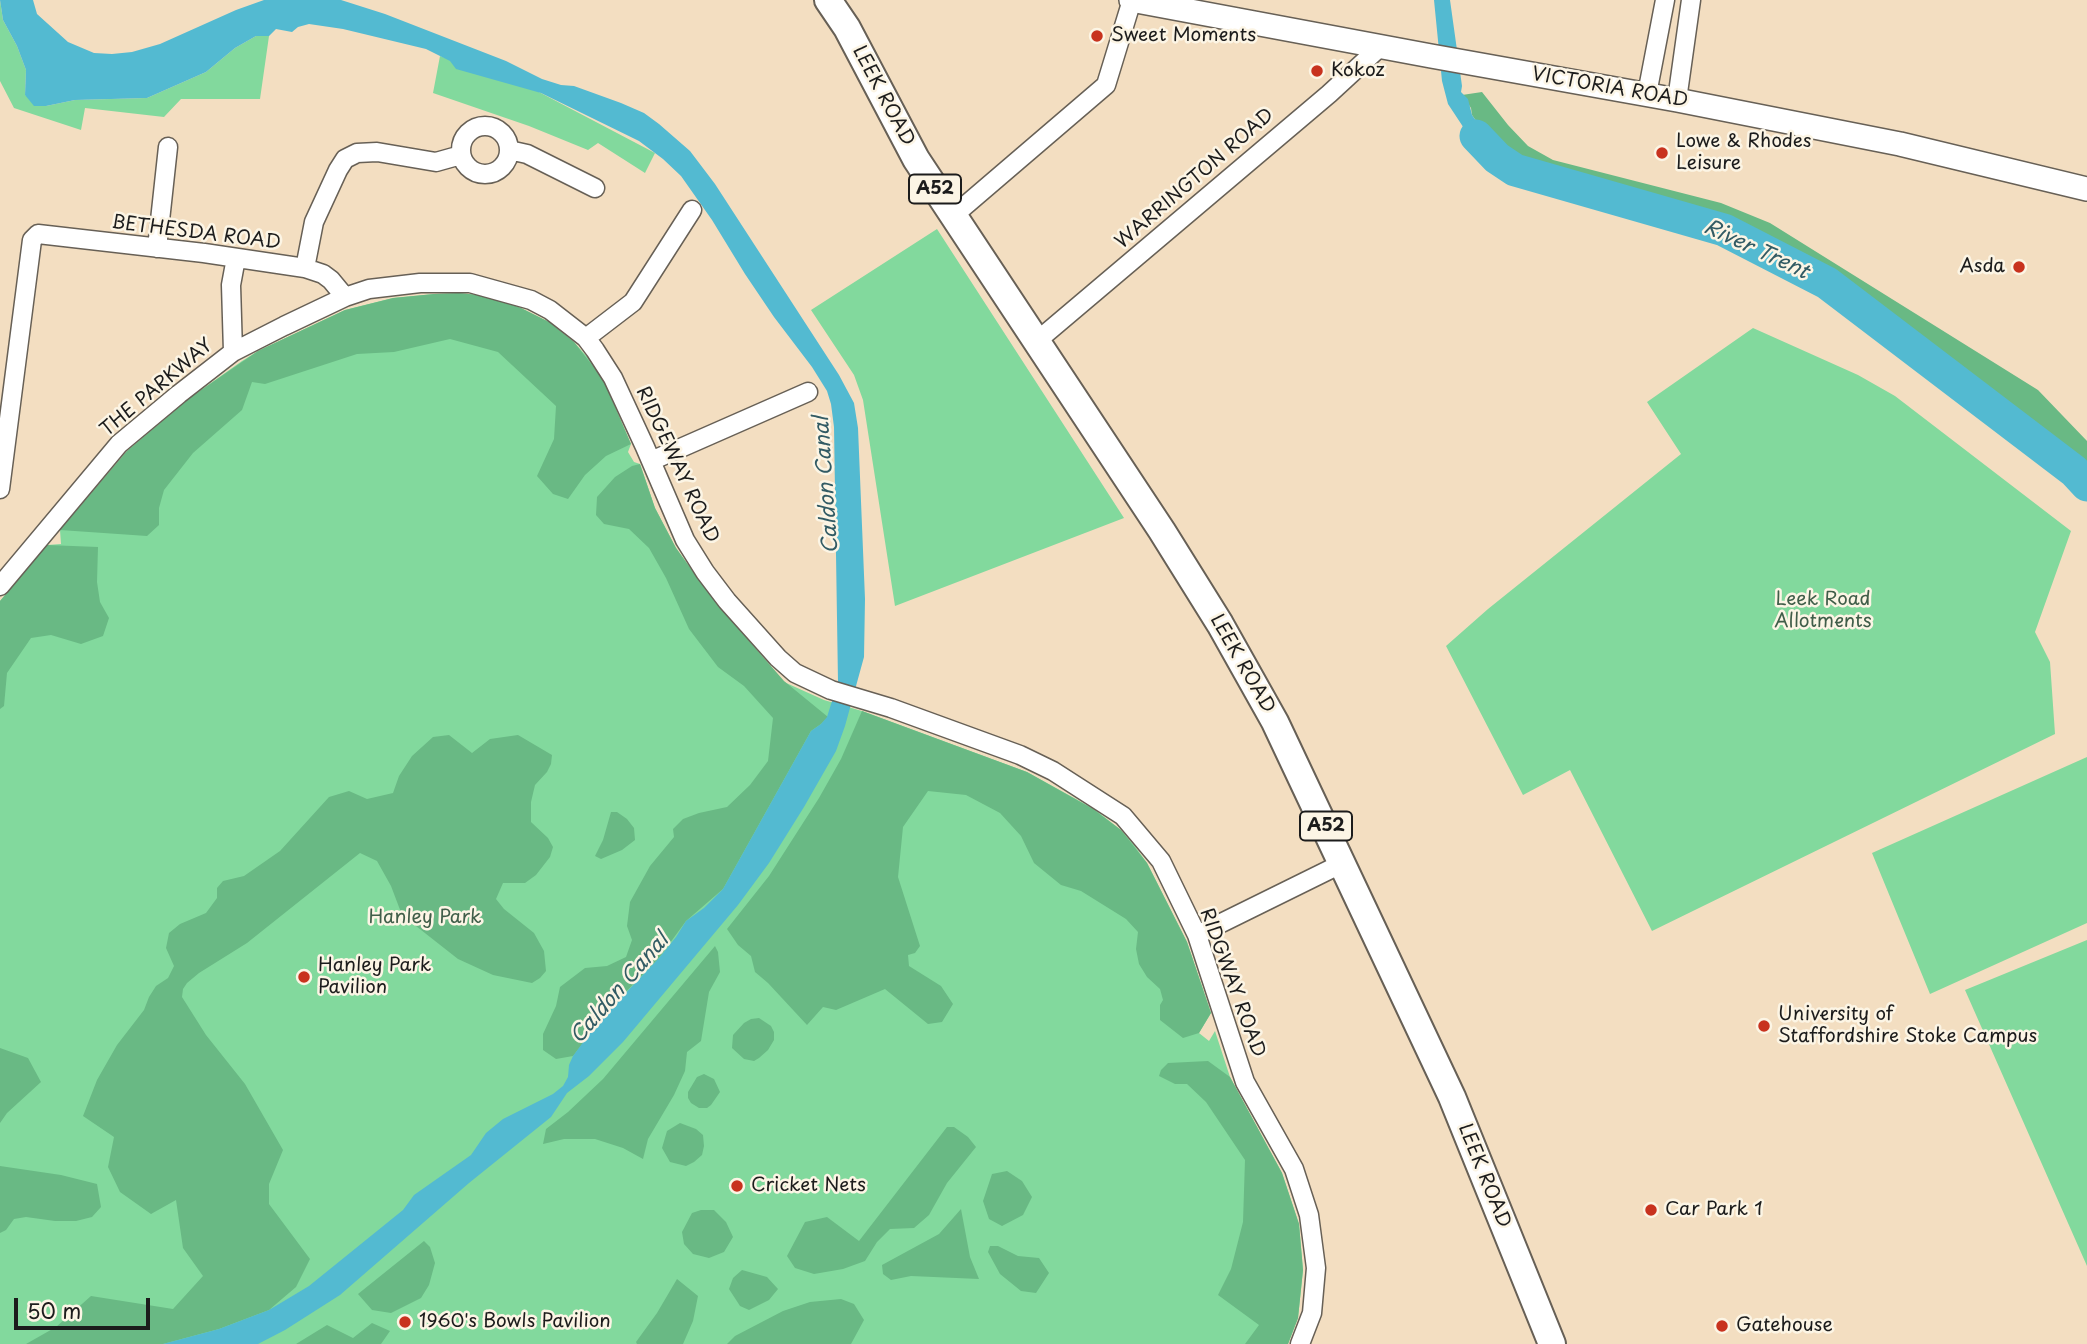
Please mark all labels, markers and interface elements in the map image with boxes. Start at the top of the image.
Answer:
place label: Sweet Moments [1111,25,1256,47]
marker: Sweet Moments [1089,28,1105,44]
street label: LEEK ROAD [847,42,919,150]
place label: Kokoz [1331,60,1385,82]
marker: Kokoz [1309,63,1325,79]
street label: VICTORIA ROAD [1530,63,1690,113]
street label: WARRINGTON ROAD [1111,104,1279,254]
place label: Lowe & Rhodes Leisure [1676,131,1811,175]
marker: Lowe & Rhodes Leisure [1654,145,1670,161]
road number: A52 [909,174,961,204]
street label: BETHESDA ROAD [110,211,282,255]
water label: River Trent [1700,215,1812,285]
place label: Asda [1959,256,2005,278]
marker: Asda [2011,259,2027,275]
street label: THE PARKWAY [96,334,218,442]
street label: RIDGEWAY ROAD [631,383,723,547]
water label: Caldon Canal [810,415,844,555]
park label: Leek Road Allotments [1774,589,1872,633]
street label: LEEK ROAD [1205,611,1279,717]
road number: A52 [1300,812,1352,840]
street label: RIDGWAY ROAD [1194,905,1270,1061]
park label: Hanley Park [368,907,482,929]
water label: Caldon Canal [565,929,675,1049]
place label: Hanley Park Pavilion [318,955,431,999]
marker: Hanley Park Pavilion [296,969,312,985]
place label: University of Staffordshire Stoke Campus [1778,1004,2037,1048]
marker: University of Staffordshire Stoke Campus [1756,1018,1772,1034]
street label: LEEK ROAD [1453,1121,1515,1231]
place label: Cricket Nets [751,1175,866,1197]
marker: Cricket Nets [729,1178,745,1194]
place label: Car Park 1 [1665,1199,1763,1221]
marker: Car Park 1 [1643,1202,1659,1218]
scale bar [18,1284,154,1328]
text: 50 m [27,1294,81,1326]
place label: 1960's Bowls Pavilion [419,1311,611,1333]
marker: 1960's Bowls Pavilion [397,1314,413,1330]
place label: Gatehouse [1736,1315,1833,1337]
marker: Gatehouse [1714,1318,1730,1334]

